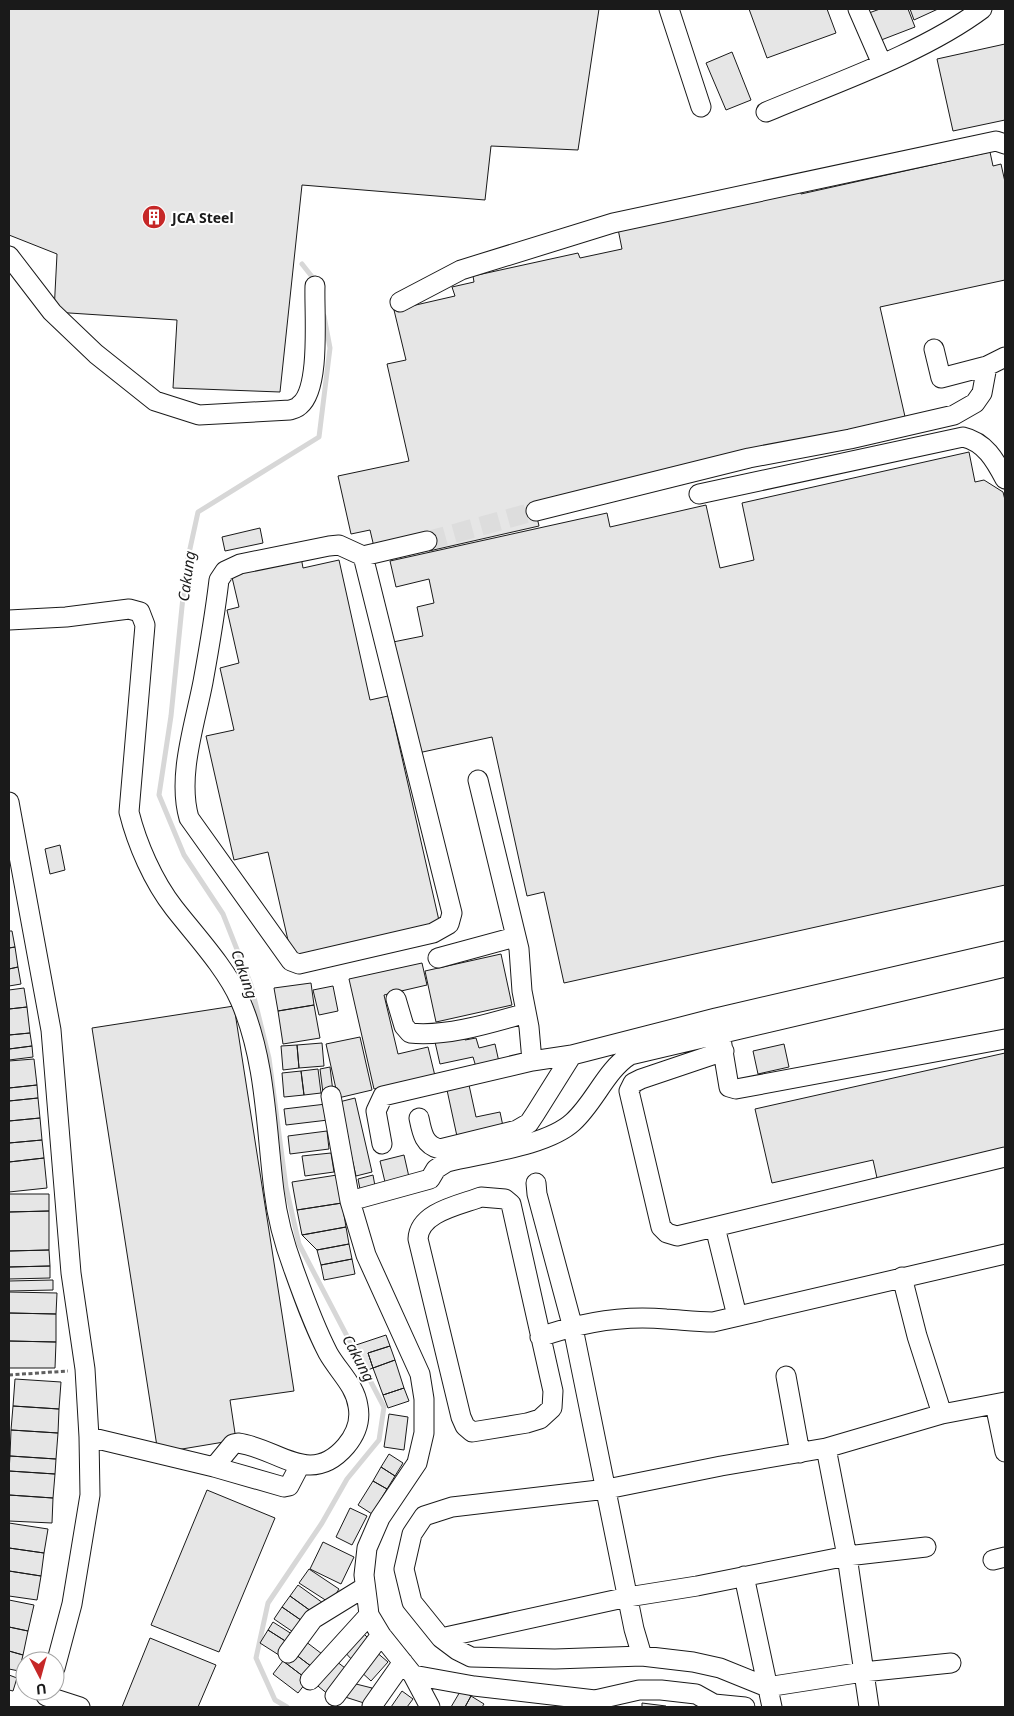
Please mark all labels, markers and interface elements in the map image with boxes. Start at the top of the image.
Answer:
building icon: JCA Steel [141,204,167,230]
place label: JCA Steel [170,208,234,227]
water label: Cakung [173,549,199,603]
water label: Cakung [227,947,263,1002]
water label: Cakung [338,1331,380,1385]
north arrow [15,1651,65,1701]
text: U [35,1679,48,1699]

